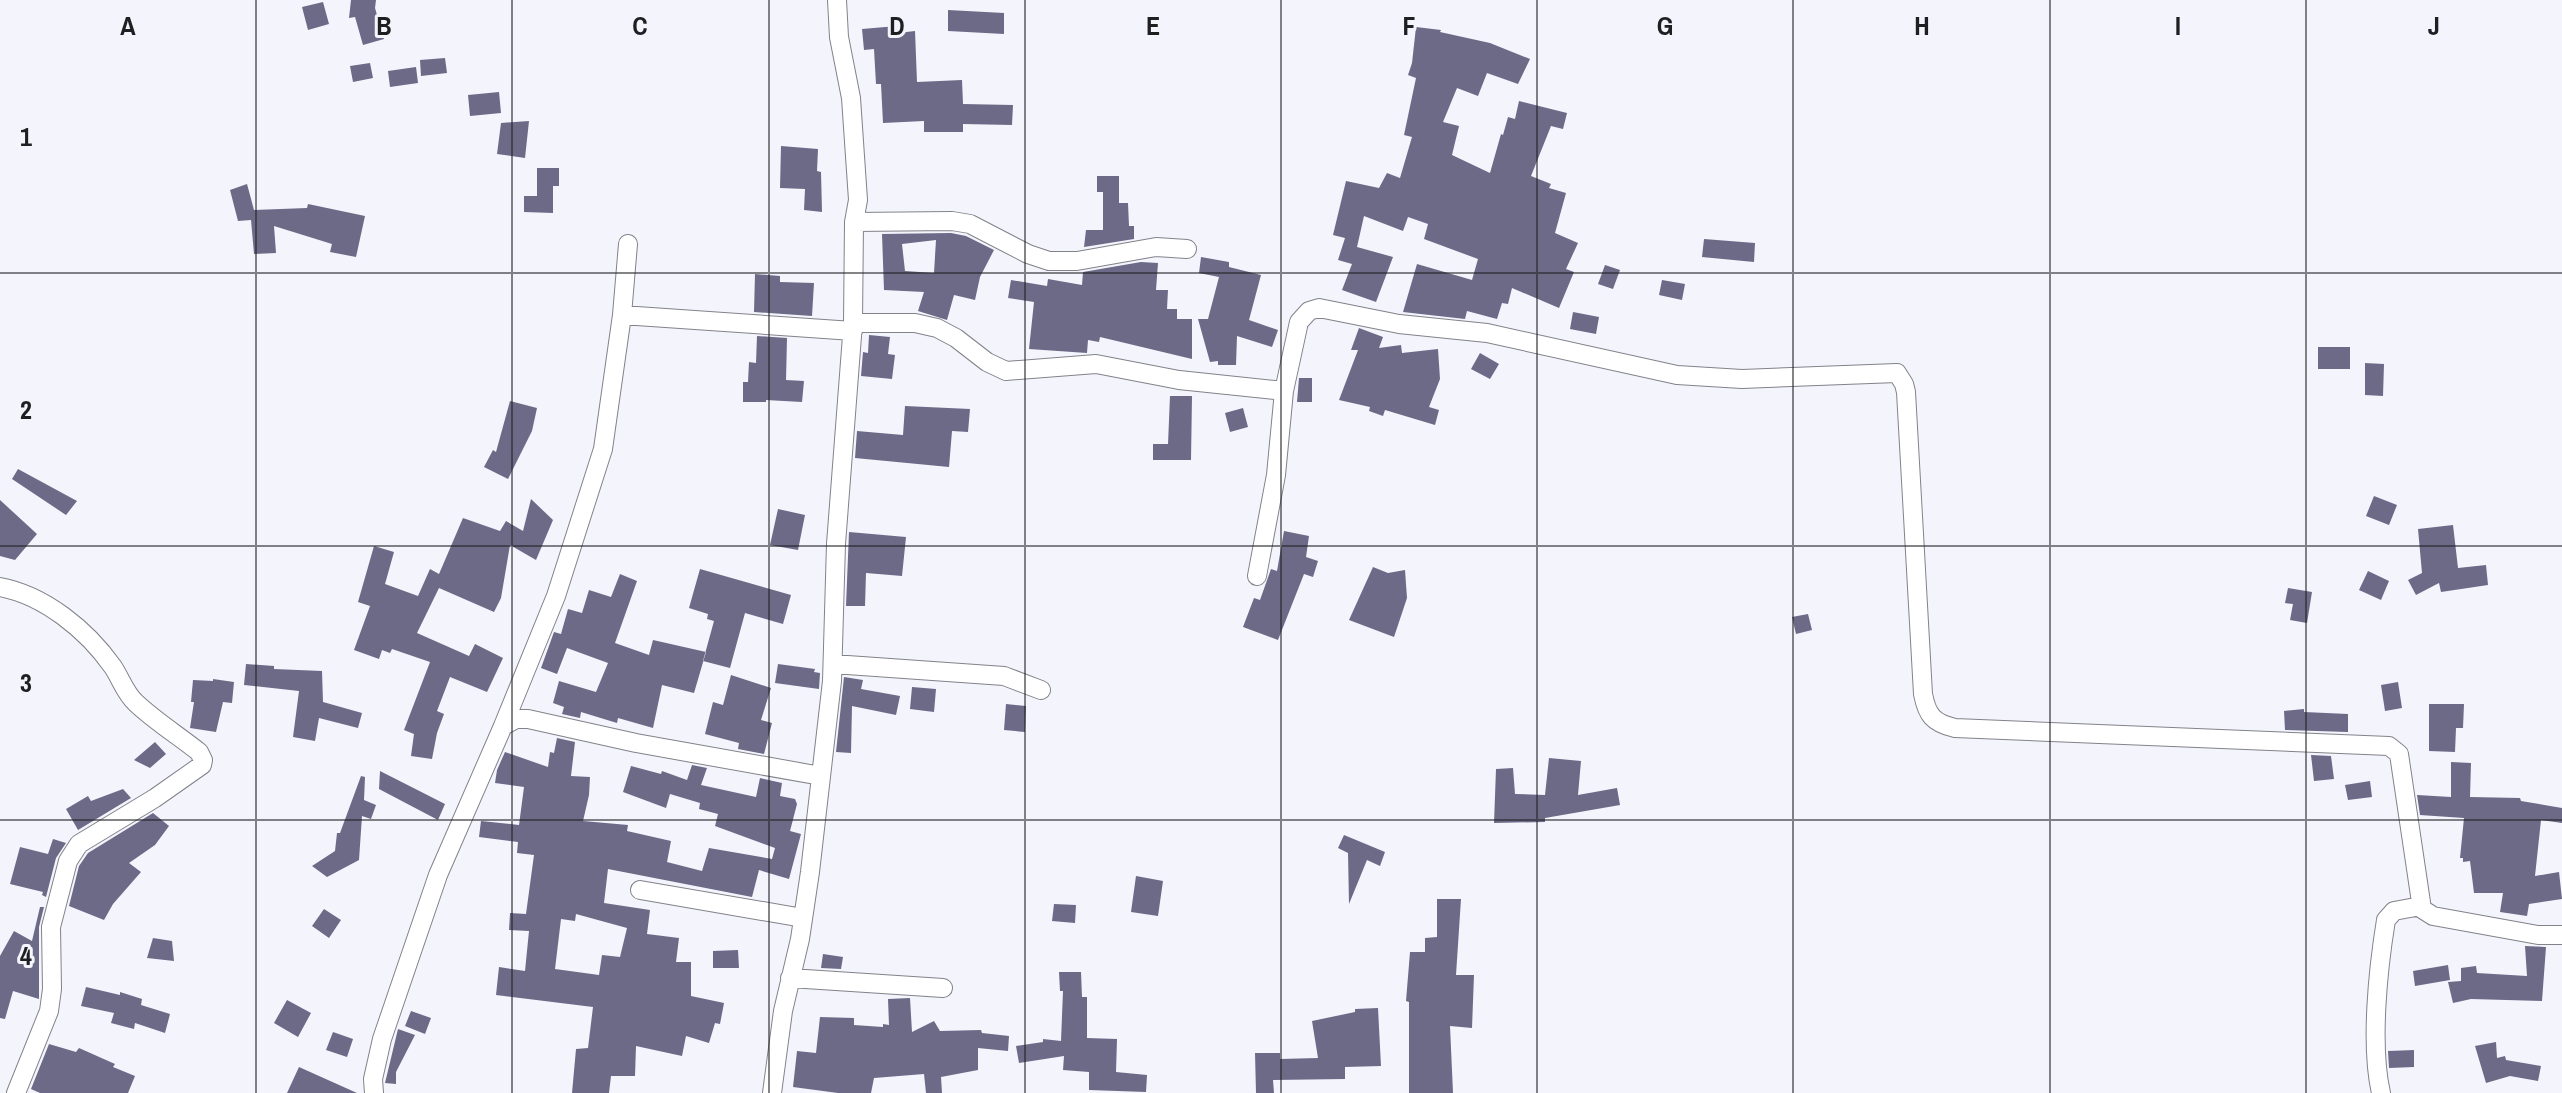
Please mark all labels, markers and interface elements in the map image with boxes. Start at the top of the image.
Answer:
text: A [120,8,136,43]
text: B [376,8,392,43]
text: C [632,8,648,43]
text: D [889,8,905,43]
text: E [1146,8,1160,43]
text: F [1402,8,1416,43]
text: G [1657,8,1673,43]
text: H [1914,8,1930,43]
text: I [2175,8,2181,43]
text: J [2428,8,2440,43]
text: 1 [20,119,32,154]
text: 2 [20,392,32,427]
text: 3 [20,665,32,700]
text: 4 [20,938,32,973]

